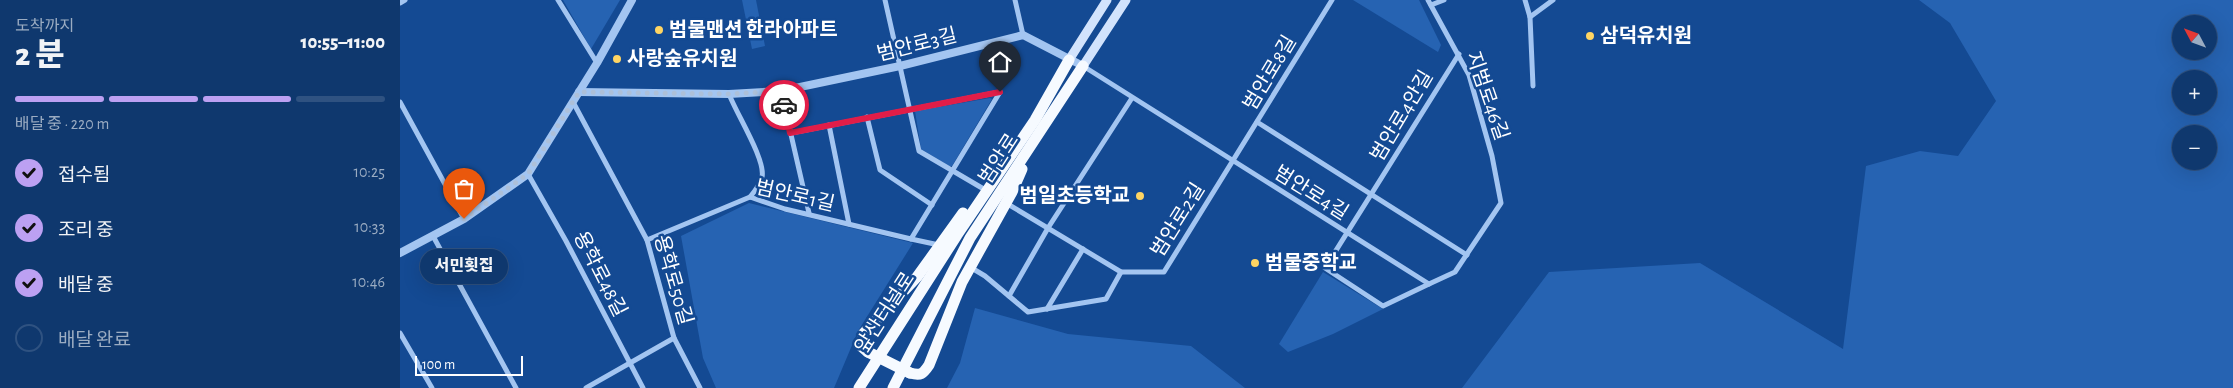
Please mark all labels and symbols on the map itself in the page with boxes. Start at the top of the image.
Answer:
north arrow [2172,15,2218,60]
place label: 범물맨션 한라아파트 [669,19,838,40]
marker: 범물맨션 한라아파트 [653,24,665,36]
street label: 범안로3길 [875,24,959,65]
place label: 삼덕유치원 [1600,25,1692,46]
marker: 삼덕유치원 [1584,30,1596,42]
street label: 범안로8길 [1239,32,1300,114]
pin [979,41,1021,92]
place label: 사랑숲유치원 [627,48,737,69]
street label: 지범로46길 [1462,49,1512,143]
marker: 사랑숲유치원 [611,53,623,65]
street label: 범안로4안길 [1366,67,1437,165]
courier [759,80,809,130]
street label: 범안로 [975,130,1022,188]
street label: 범안로4길 [1270,162,1352,224]
pin [443,168,485,219]
street label: 범안로1길 [754,176,837,215]
street label: 범안로2길 [1147,179,1208,260]
place label: 범일초등학교 [1020,185,1130,206]
marker: 범일초등학교 [1134,190,1146,202]
street label: 용학로48길 [570,228,631,320]
street label: 용학로50길 [651,232,696,327]
callout: 서민횟집 [420,249,508,284]
place label: 범물중학교 [1265,252,1357,273]
marker: 범물중학교 [1249,257,1261,269]
street label: 앞산터널로 [851,268,918,357]
scale bar [415,353,522,376]

